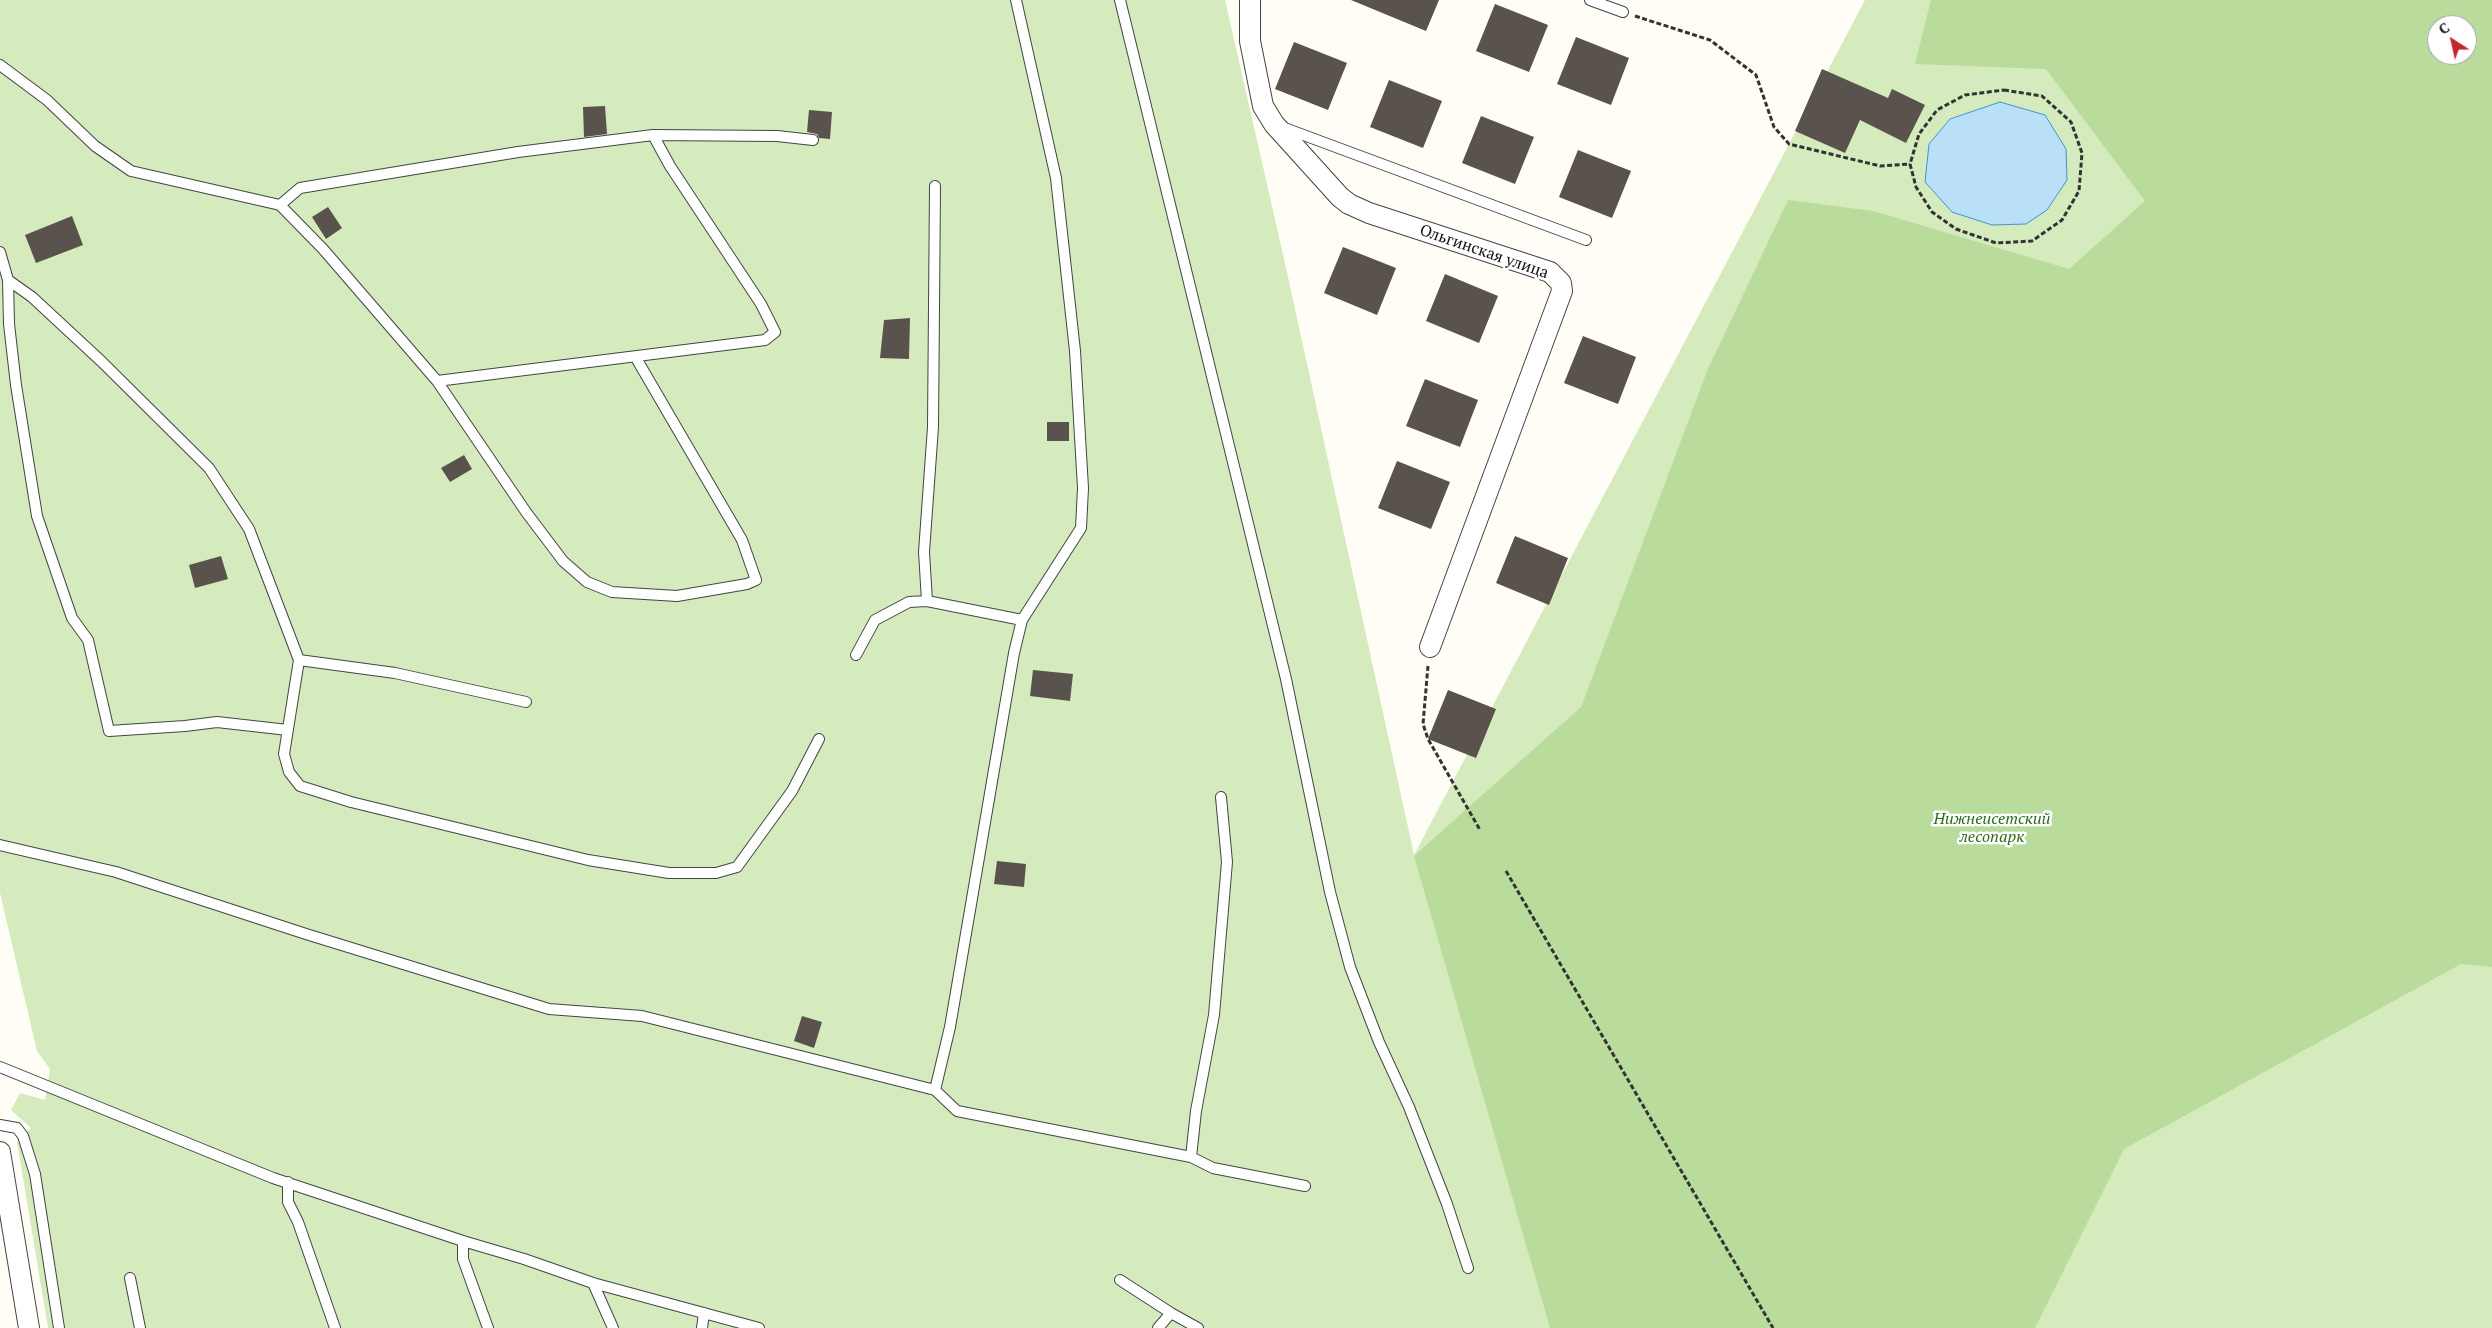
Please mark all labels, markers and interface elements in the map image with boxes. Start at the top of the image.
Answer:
north arrow [2427,15,2477,65]
text: С [2434,18,2453,39]
street label: Ольгинская улица [1417,221,1551,283]
park label: Нижнеисетский лесопарк [1934,809,2050,847]

